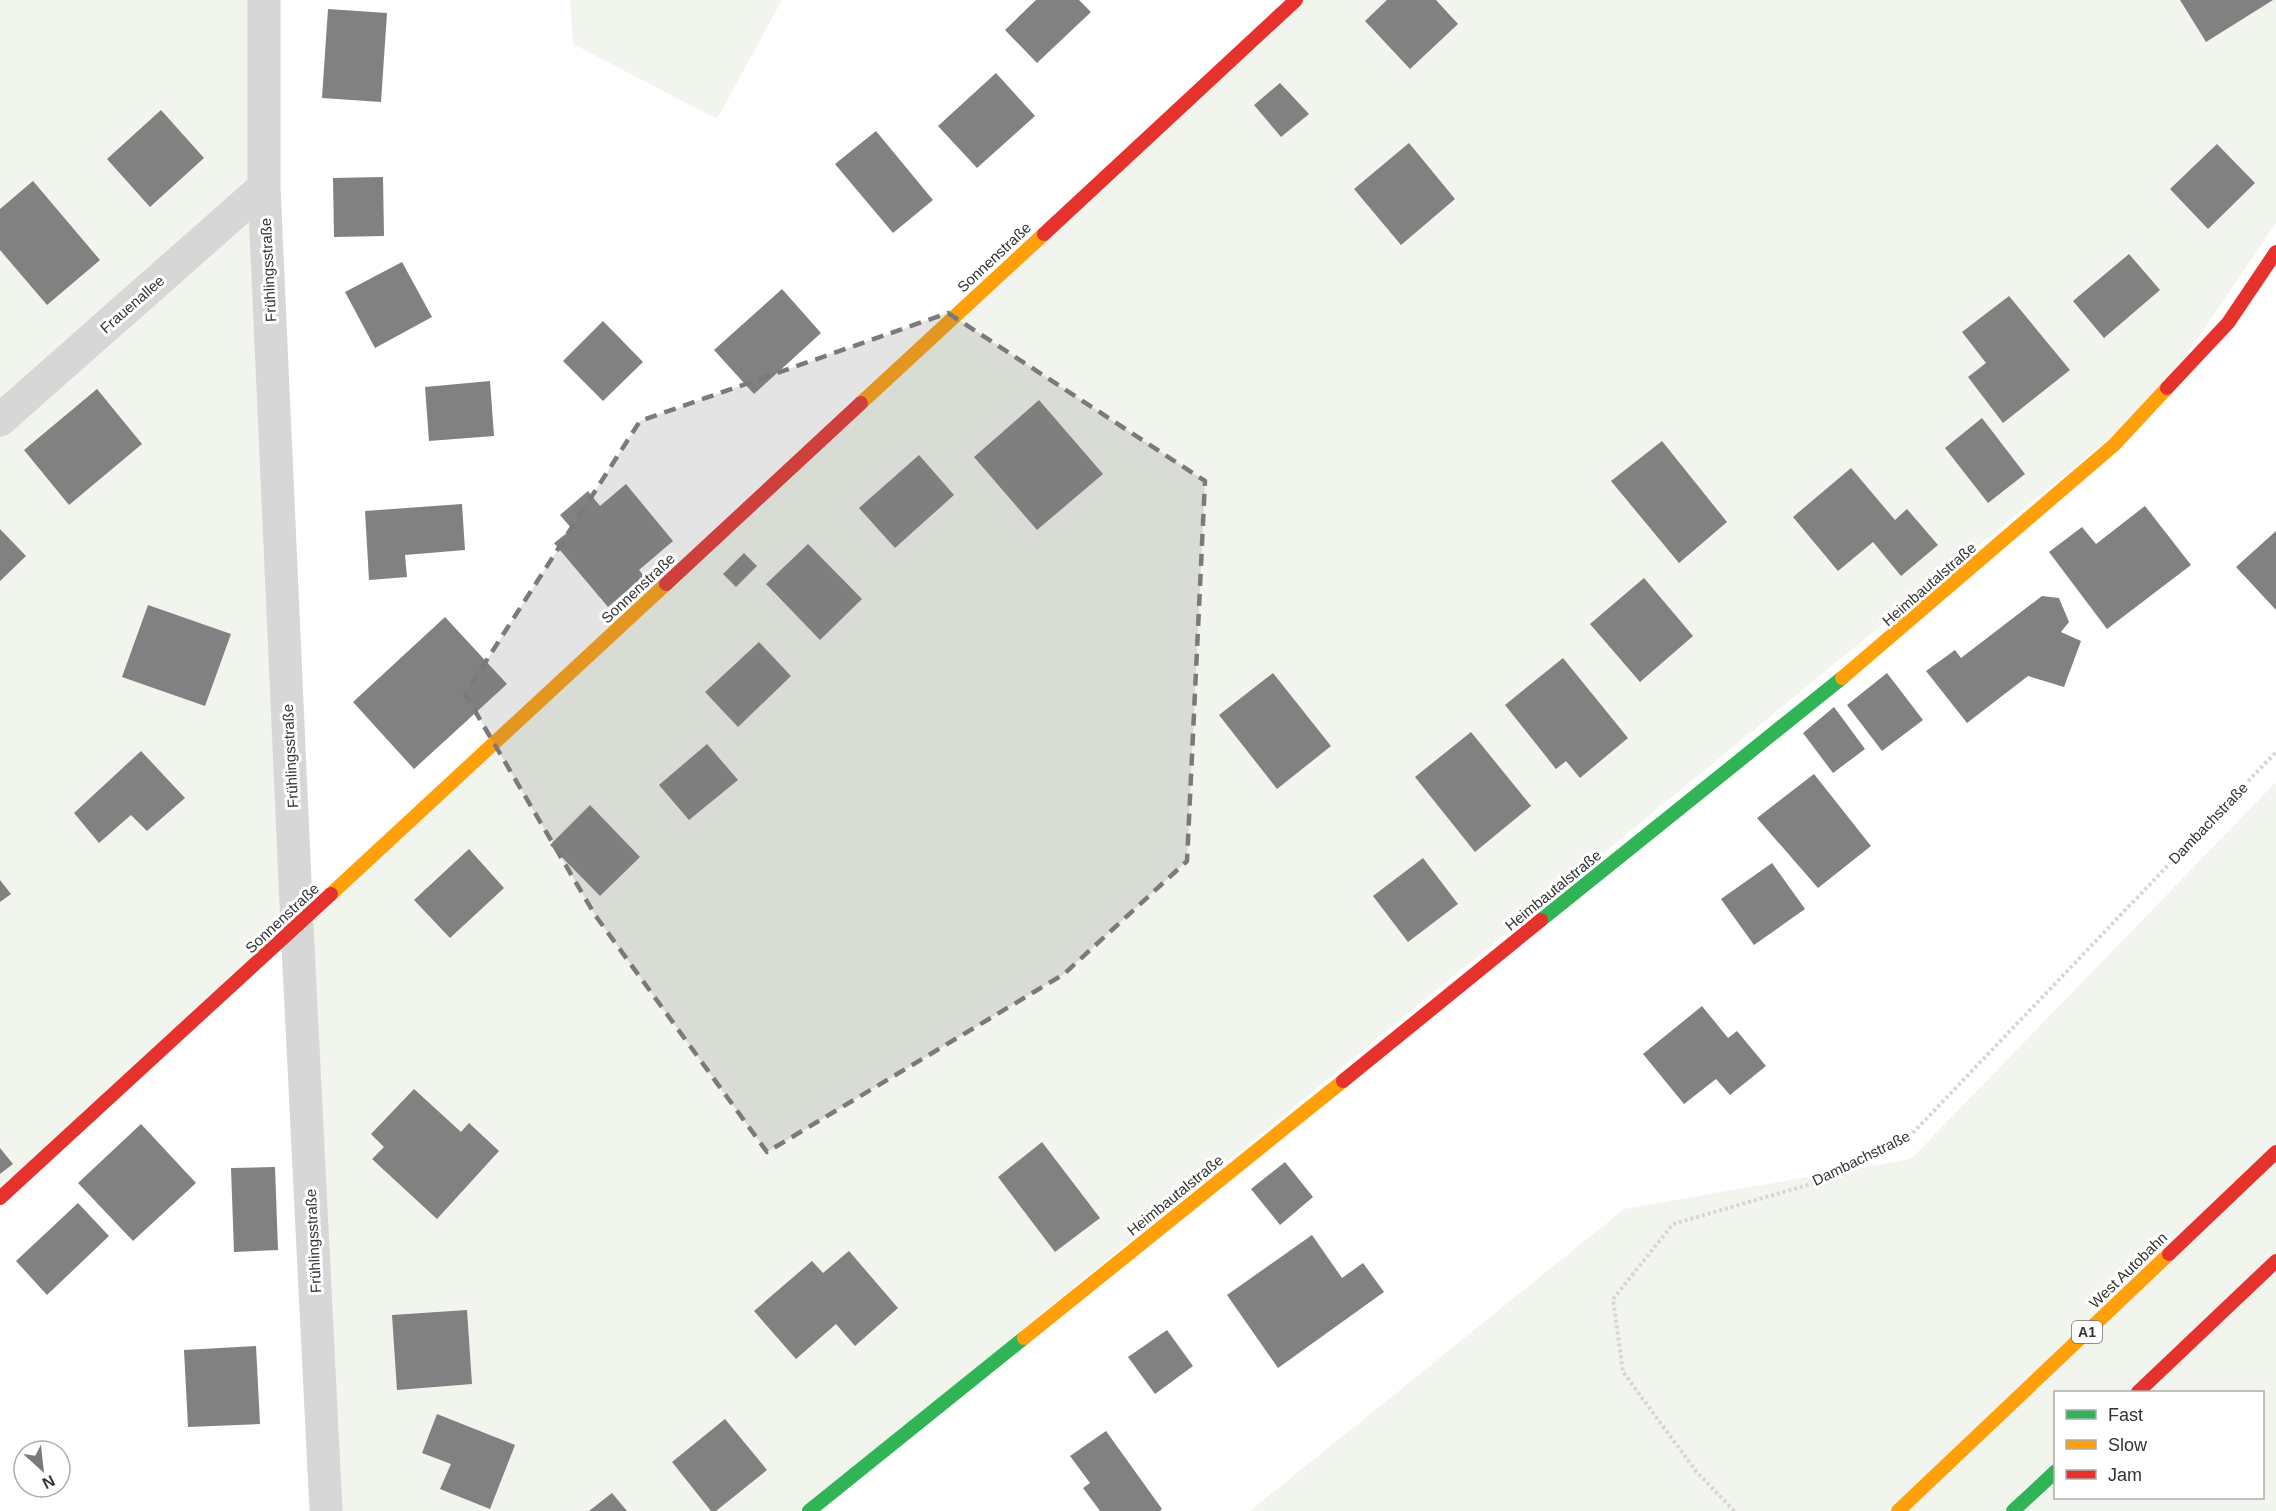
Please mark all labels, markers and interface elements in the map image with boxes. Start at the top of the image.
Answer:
street label: Frühlingsstraße [257,218,279,322]
street label: Sonnenstraße [954,219,1034,295]
street label: Frauenallee [97,272,167,336]
street label: Heimbautalstraße [1879,539,1979,629]
street label: Sonnenstraße [598,550,678,626]
street label: Frühlingsstraße [279,704,301,808]
street label: Dambachstraße [2165,779,2251,867]
street label: Heimbautalstraße [1502,846,1604,934]
street label: Sonnenstraße [242,880,322,956]
street label: Dambachstraße [1809,1127,1913,1189]
street label: Heimbautalstraße [1124,1151,1226,1239]
street label: Frühlingsstraße [302,1189,324,1293]
street label: West Autobahn [2086,1229,2170,1311]
road number: A1 [2072,1321,2102,1343]
legend [2054,1391,2264,1499]
text: Fast [2108,1405,2143,1425]
text: Slow [2108,1435,2148,1455]
north arrow [12,1439,72,1499]
text: Jam [2108,1465,2142,1485]
text: N [40,1472,58,1492]

